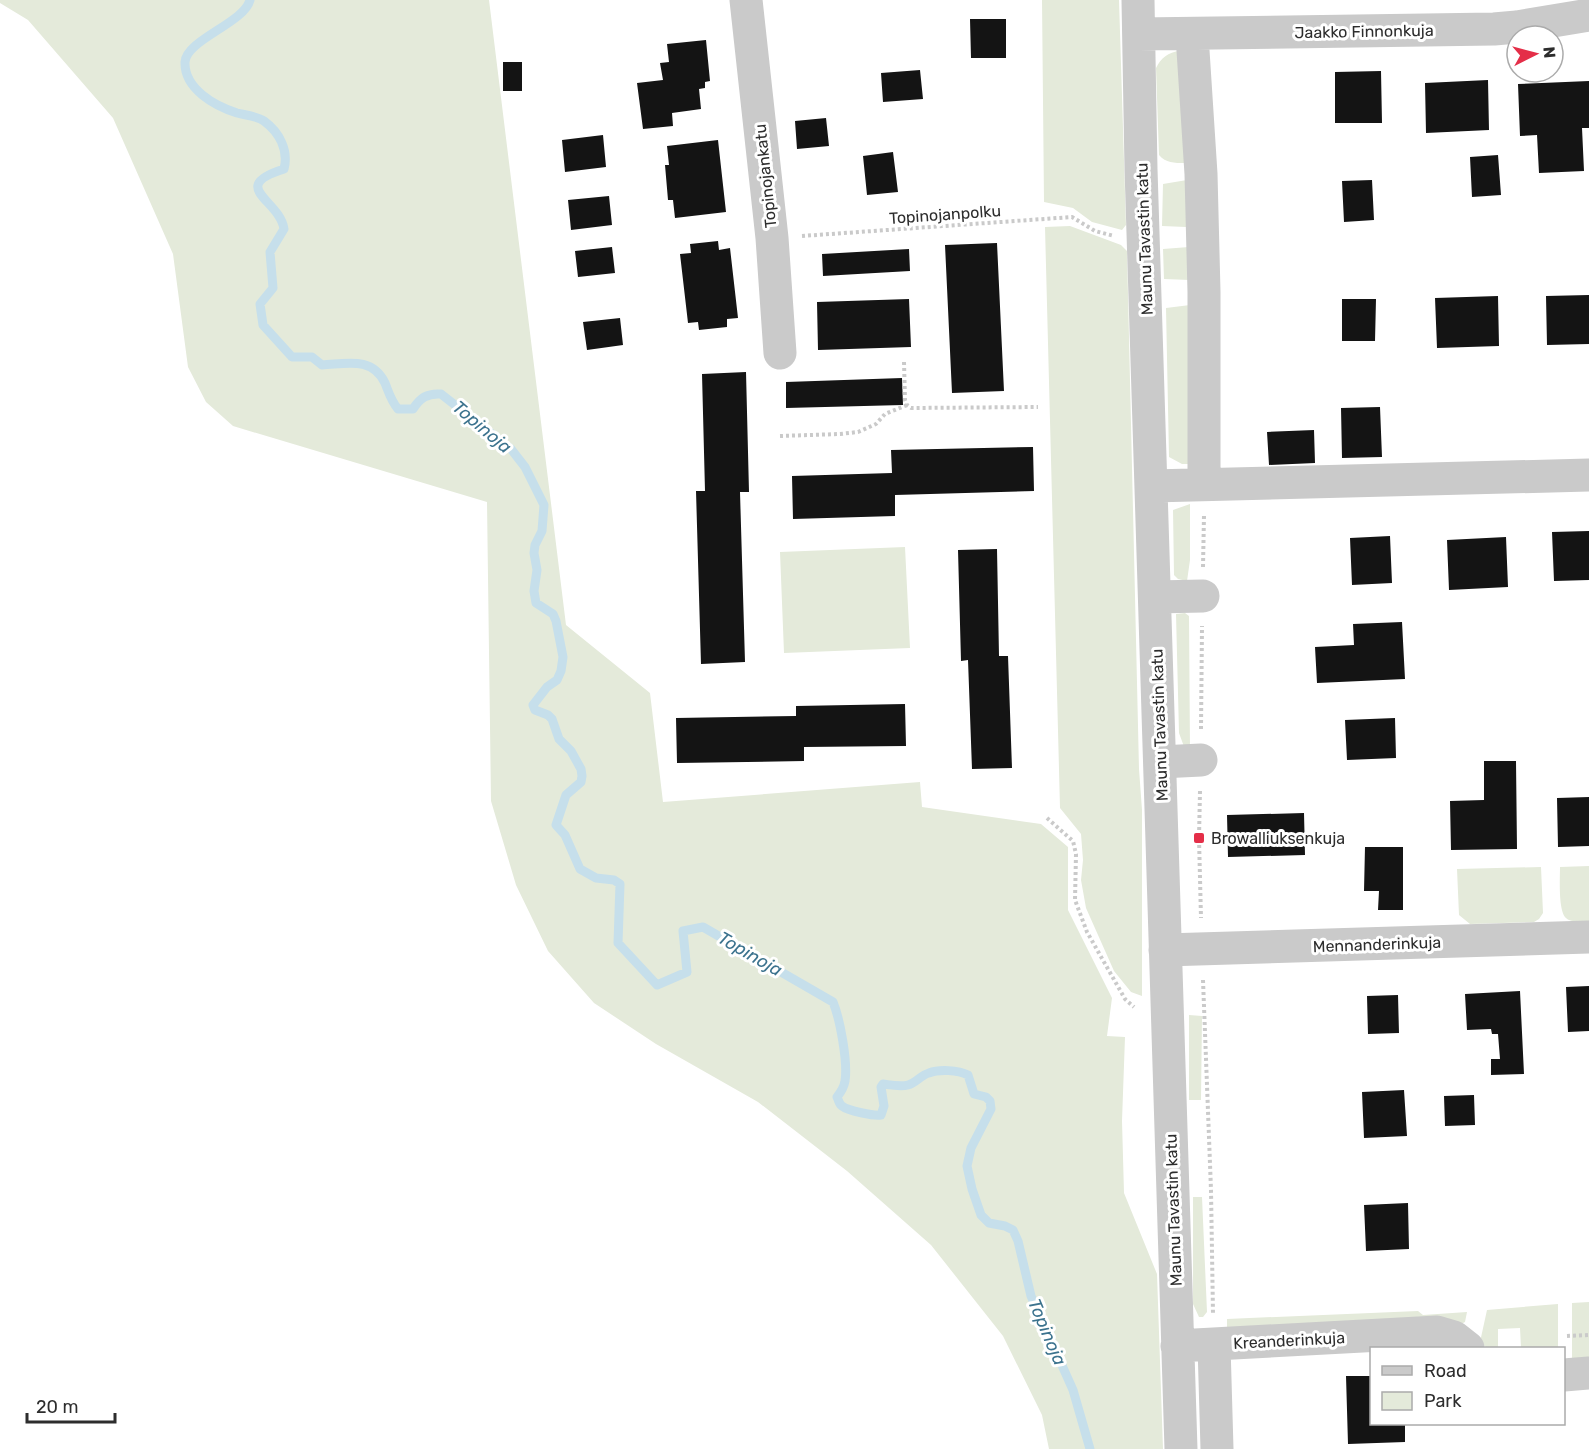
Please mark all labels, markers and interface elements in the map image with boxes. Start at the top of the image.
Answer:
street label: Jaakko Finnonkuja [1294,21,1434,42]
north arrow [1505,24,1565,84]
text: N [1539,46,1559,59]
street label: Topinojankatu [751,123,780,229]
street label: Maunu Tavastin katu [1132,162,1157,316]
street label: Topinojanpolku [888,201,1002,228]
water label: Topinoja [448,396,516,458]
street label: Maunu Tavastin katu [1147,648,1172,802]
place label: Browalliuksenkuja [1211,829,1345,848]
marker: Browalliuksenkuja [1192,831,1206,845]
water label: Topinoja [714,927,786,981]
street label: Mennanderinkuja [1312,933,1442,956]
street label: Maunu Tavastin katu [1161,1133,1186,1287]
water label: Topinoja [1023,1295,1071,1369]
street label: Kreanderinkuja [1233,1328,1345,1353]
legend [1370,1347,1565,1425]
text: Road [1424,1360,1467,1382]
scale bar [27,1386,116,1424]
text: Park [1424,1390,1462,1412]
text: 20 m [36,1396,78,1418]

